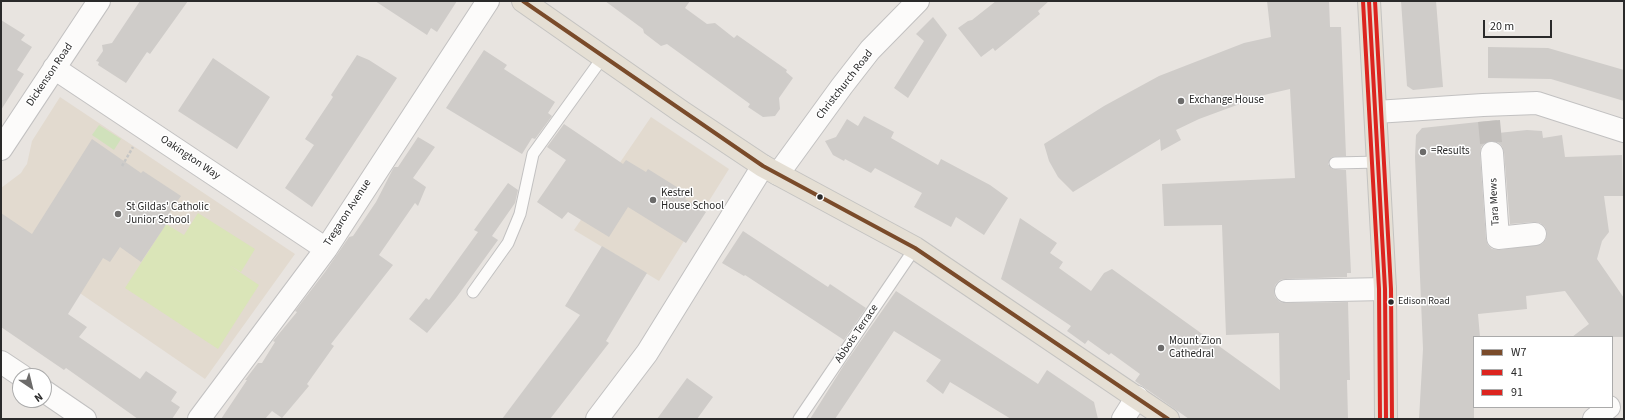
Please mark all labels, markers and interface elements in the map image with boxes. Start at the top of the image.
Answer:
scale bar [1485,12,1554,38]
text: 20 m [1490,18,1514,35]
street label: Dickenson Road [24,41,76,109]
street label: Christchurch Road [814,48,876,122]
place label: Exchange House [1189,94,1264,108]
marker: Exchange House [1176,96,1186,106]
street label: Oakington Way [158,133,222,183]
place label: =Results [1431,145,1470,159]
marker: =Results [1418,147,1428,157]
street label: Tregaron Avenue [321,177,375,249]
street label: Tara Mews [1487,178,1503,226]
place label: Kestrel House School [661,187,724,213]
unlabelled marker [815,192,825,202]
marker: Kestrel House School [648,195,658,205]
place label: St Gildas' Catholic Junior School [126,201,209,227]
marker: St Gildas' Catholic Junior School [113,209,123,219]
place label: Edison Road [1398,296,1450,308]
marker: Edison Road [1386,297,1396,307]
street label: Abbots Terrace [832,302,882,366]
place label: Mount Zion Cathedral [1169,335,1221,361]
legend [1473,336,1613,408]
marker: Mount Zion Cathedral [1156,343,1166,353]
text: W7 [1511,344,1526,361]
text: 41 [1511,364,1523,381]
north arrow [12,368,52,408]
text: 91 [1511,384,1523,401]
text: N [31,389,46,406]

